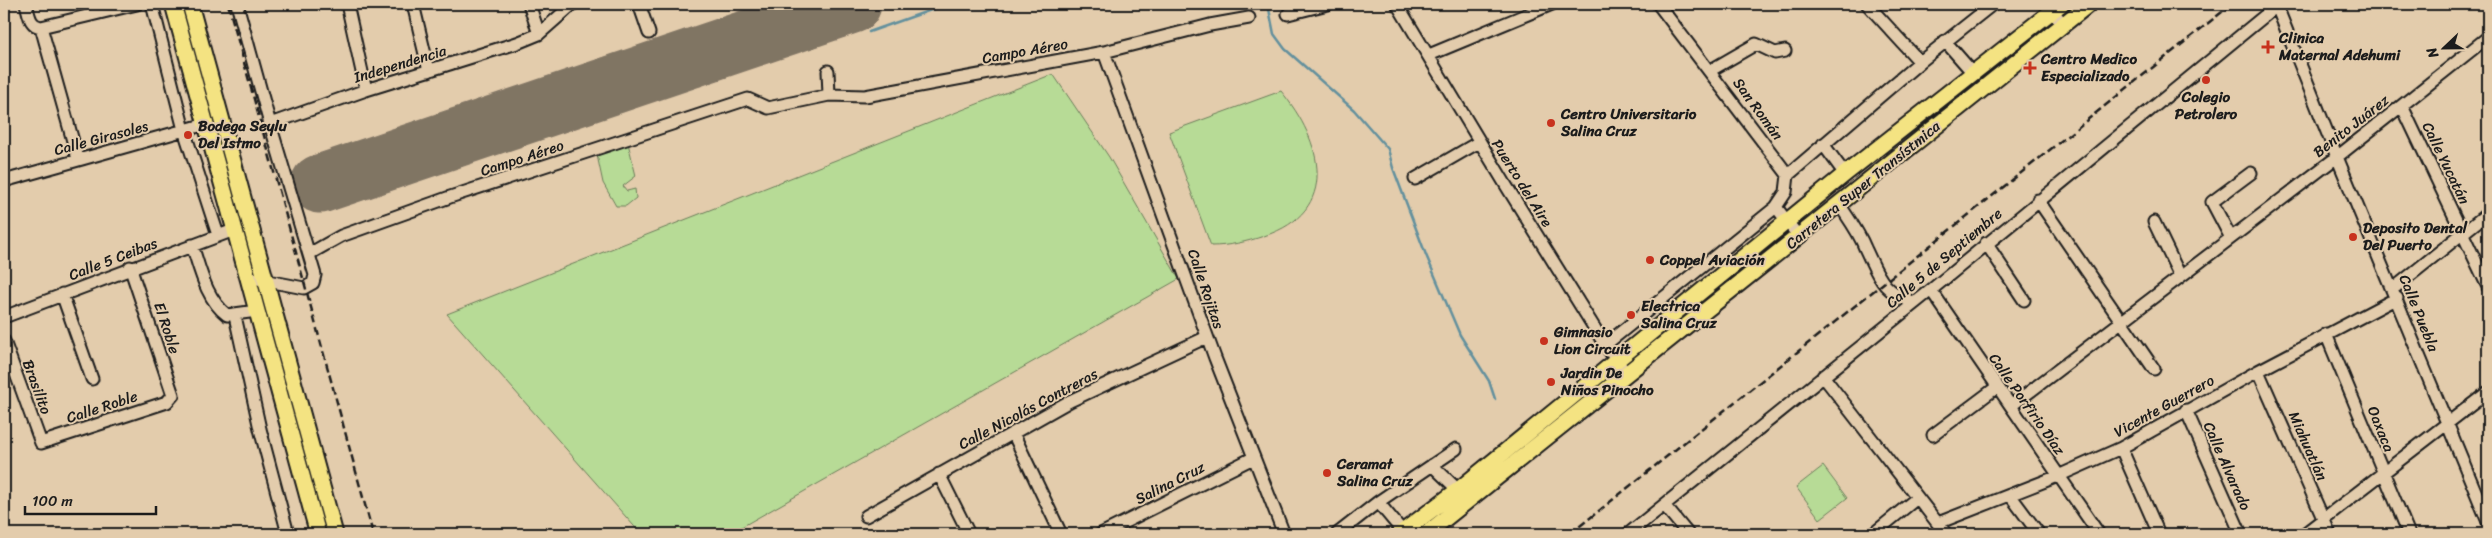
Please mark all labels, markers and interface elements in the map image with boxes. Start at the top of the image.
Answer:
north arrow [2420,22,2470,72]
place label: Clinica Maternal Adehumi [2278,25,2401,68]
street label: Campo Aéreo [980,31,1070,71]
street label: Independencia [349,37,450,91]
marker: Clinica Maternal Adehumi [2261,40,2275,54]
text: N [2419,43,2446,63]
place label: Centro Medico Especializado [2040,46,2137,89]
marker: Centro Medico Especializado [2023,61,2037,75]
street label: San Román [1726,72,1790,146]
marker: Colegio Petrolero [2200,74,2212,86]
place label: Colegio Petrolero [2175,84,2238,127]
street label: Benito Juárez [2307,87,2395,164]
place label: Centro Universitario Salina Cruz [1560,101,1697,144]
street label: Calle Girasoles [51,113,152,163]
place label: Bodega Seylu Del Istmo [198,113,288,156]
street label: Carretera Super Transístmica [1780,114,1947,256]
marker: Centro Universitario Salina Cruz [1545,117,1557,129]
street label: Calle Yucatán [2415,117,2477,209]
marker: Bodega Seylu Del Istmo [182,129,194,141]
street label: Campo Aéreo [477,132,567,184]
street label: Puerto del Aire [1484,134,1560,232]
street label: Calle 5 de Septiembre [1880,201,2008,315]
place label: Deposito Dental Del Puerto [2363,215,2468,258]
street label: Calle 5 Ceibas [65,230,161,288]
marker: Deposito Dental Del Puerto [2347,231,2359,243]
street label: Calle Rojitas [1180,245,1232,333]
place label: Coppel Aviación [1659,247,1765,273]
marker: Coppel Aviación [1644,254,1656,266]
street label: Calle Puebla [2392,270,2446,356]
place label: Electrica Salina Cruz [1640,293,1717,336]
street label: El Roble [146,299,188,358]
marker: Electrica Salina Cruz [1625,309,1637,321]
place label: Gimnasio Lion Circuit [1553,319,1631,362]
marker: Gimnasio Lion Circuit [1538,335,1550,347]
street label: Calle Porfirio Díaz [1982,347,2073,461]
street label: Brasilito [15,356,59,418]
place label: Jardin De Niños Pinocho [1560,360,1654,403]
street label: Calle Nicolás Contreras [953,361,1103,457]
street label: Vicente Guerrero [2109,367,2220,444]
marker: Jardin De Niños Pinocho [1545,376,1557,388]
street label: Calle Roble [63,383,141,431]
street label: Oaxaca [2360,402,2402,456]
street label: Miahuatlán [2281,407,2335,485]
street label: Calle Alvarado [2196,417,2258,515]
place label: Ceramat Salina Cruz [1336,451,1413,494]
street label: Salina Cruz [1130,454,1210,512]
marker: Ceramat Salina Cruz [1321,467,1333,479]
scale bar [25,483,156,515]
text: 100 m [32,488,73,514]

